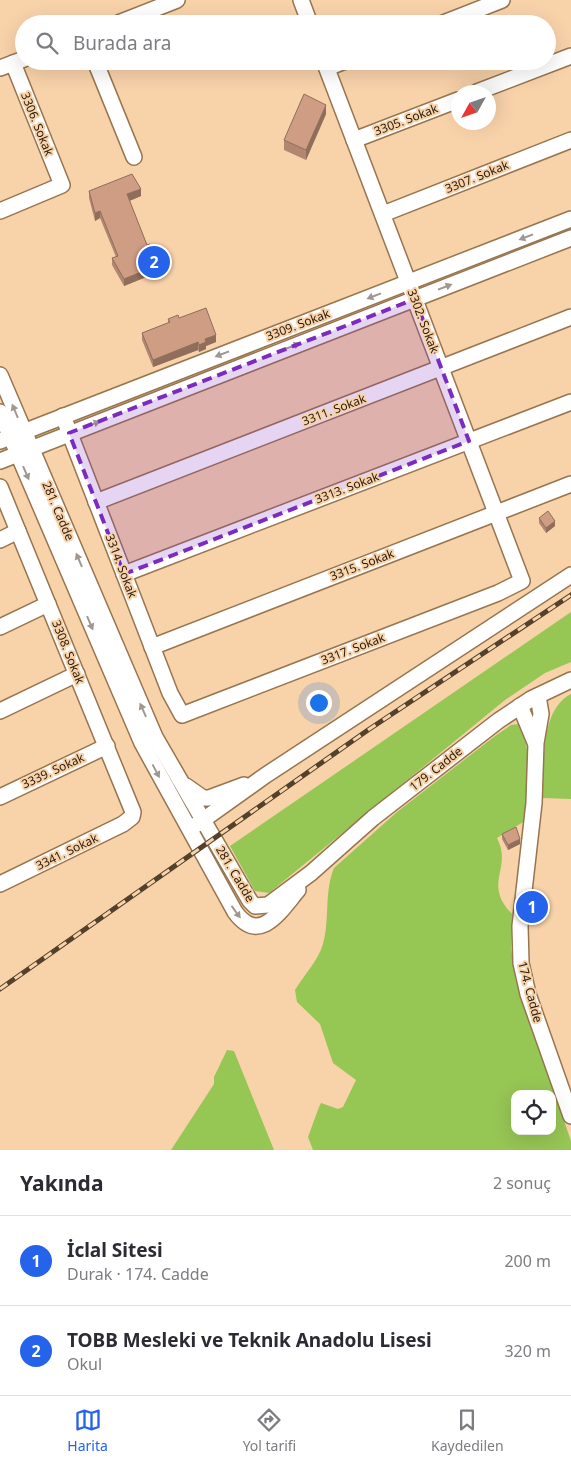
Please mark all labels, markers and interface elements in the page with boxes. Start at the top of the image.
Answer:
search box [15,15,556,70]
icon: search [33,29,61,57]
text: Burada ara [73,30,171,56]
north arrow [451,85,496,130]
street label: 3306. Sokak [17,89,58,159]
street label: 3305. Sokak [371,99,441,140]
street label: 3307. Sokak [442,156,512,197]
one-way arrow [518,234,533,241]
pin: 2 [138,243,170,281]
one-way arrow [438,283,453,291]
street label: 3302. Sokak [403,286,444,356]
one-way arrow [367,292,381,300]
street label: 3309. Sokak [263,304,333,345]
one-way arrow [286,342,301,349]
one-way arrow [215,351,230,358]
street label: 3311. Sokak [299,389,369,430]
one-way arrow [11,404,19,418]
one-way arrow [86,420,101,428]
one-way arrow [22,466,30,481]
street label: 3313. Sokak [312,467,382,508]
street label: 281. Cadde [38,479,79,543]
street label: 3314. Sokak [101,531,142,601]
street label: 3315. Sokak [327,544,397,585]
one-way arrow [75,553,83,567]
one-way arrow [86,616,94,630]
street label: 3308. Sokak [48,617,89,687]
street label: 3317. Sokak [318,628,388,669]
your location [306,690,332,716]
one-way arrow [138,703,146,717]
street label: 179. Cadde [406,742,466,795]
street label: 3339. Sokak [19,748,87,792]
one-way arrow [152,764,160,778]
street label: 3341. Sokak [33,829,101,874]
street label: 281. Cadde [212,842,259,905]
pin: 1 [516,888,548,926]
one-way arrow [231,905,241,919]
street label: 174. Cadde [514,959,547,1025]
map controls [511,1090,556,1135]
button: locate [511,1090,556,1135]
text: Yakında [20,1169,103,1197]
text: 2 sonuç [493,1172,551,1194]
text: İclal Sitesi [67,1237,163,1263]
text: 1 [31,1250,41,1272]
text: 200 m [504,1250,551,1272]
text: Durak · 174. Cadde [67,1263,209,1285]
text: TOBB Mesleki ve Teknik Anadolu Lisesi [67,1327,432,1353]
text: 2 [31,1340,41,1362]
text: 320 m [504,1340,551,1362]
text: Okul [67,1353,102,1375]
tab: Harita [67,1406,108,1455]
tab: Yol tarifi [243,1406,296,1455]
tab: Kaydedilen [431,1406,504,1455]

